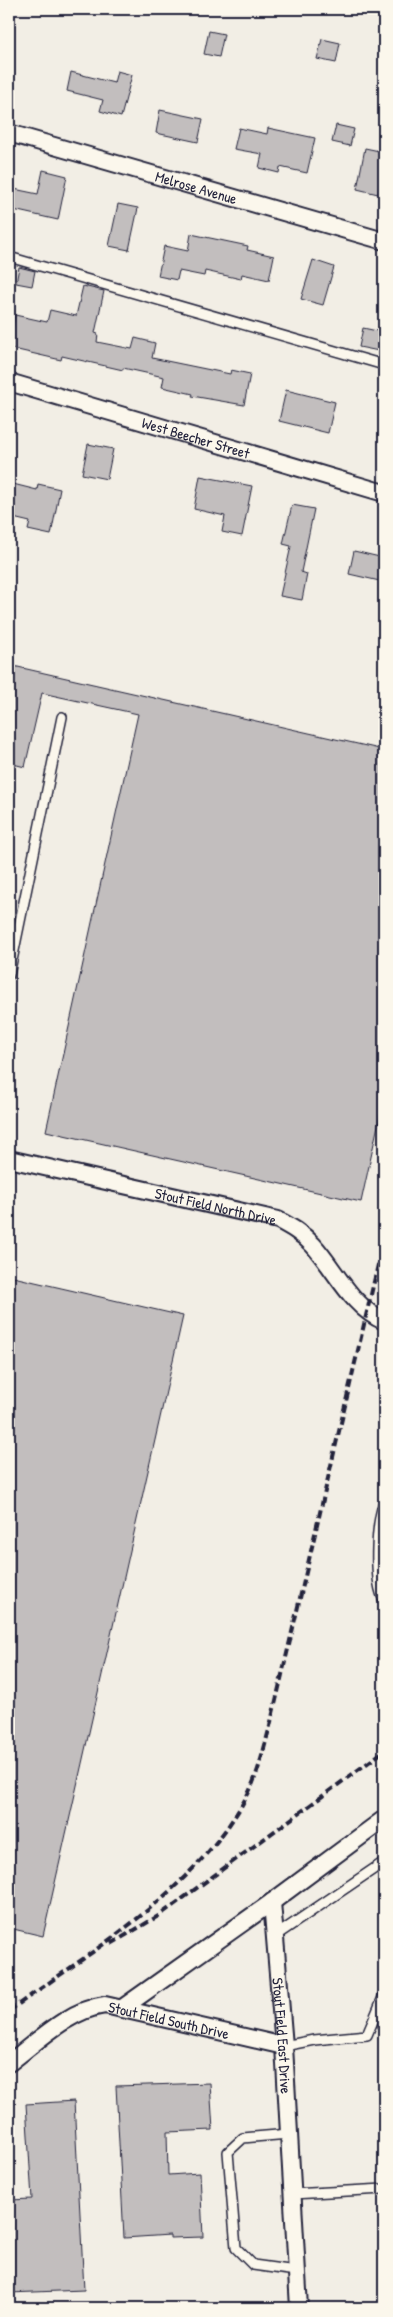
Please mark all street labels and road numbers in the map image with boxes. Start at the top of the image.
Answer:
street label: Melrose Avenue [153,165,240,209]
street label: West Beecher Street [140,411,253,463]
street label: Stout Field North Drive [153,1182,279,1230]
street label: Stout Field East Drive [268,1977,297,2094]
street label: Stout Field South Drive [106,1996,231,2044]

